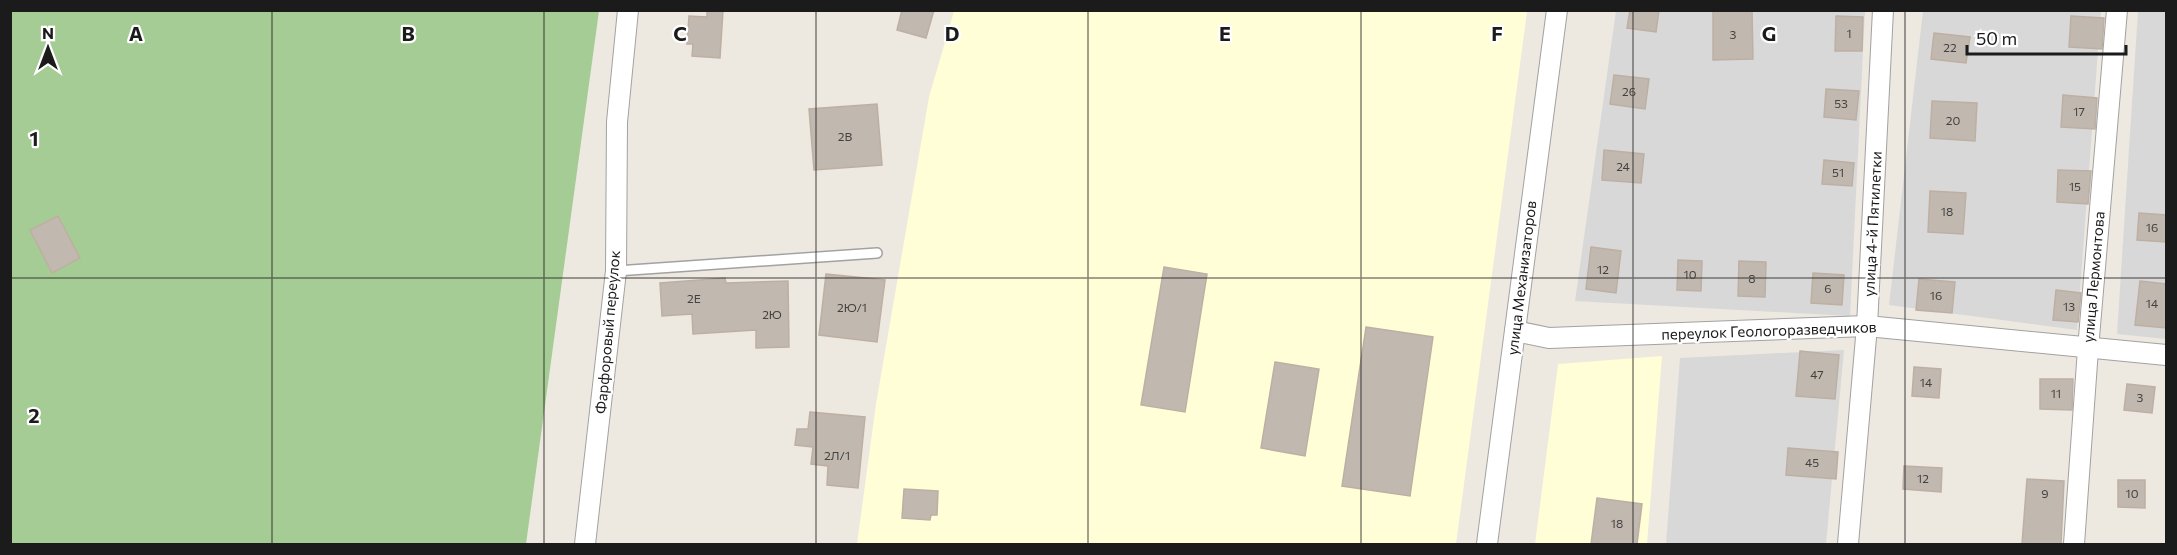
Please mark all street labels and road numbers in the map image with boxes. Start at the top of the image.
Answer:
street label: улица 4-й Пятилетки [1859,151,1885,297]
street label: улица Механизаторов [1503,199,1539,356]
street label: улица Лермонтова [2078,211,2108,343]
street label: Фарфоровый переулок [591,249,623,414]
street label: переулок Геологоразведчиков [1661,317,1877,343]

